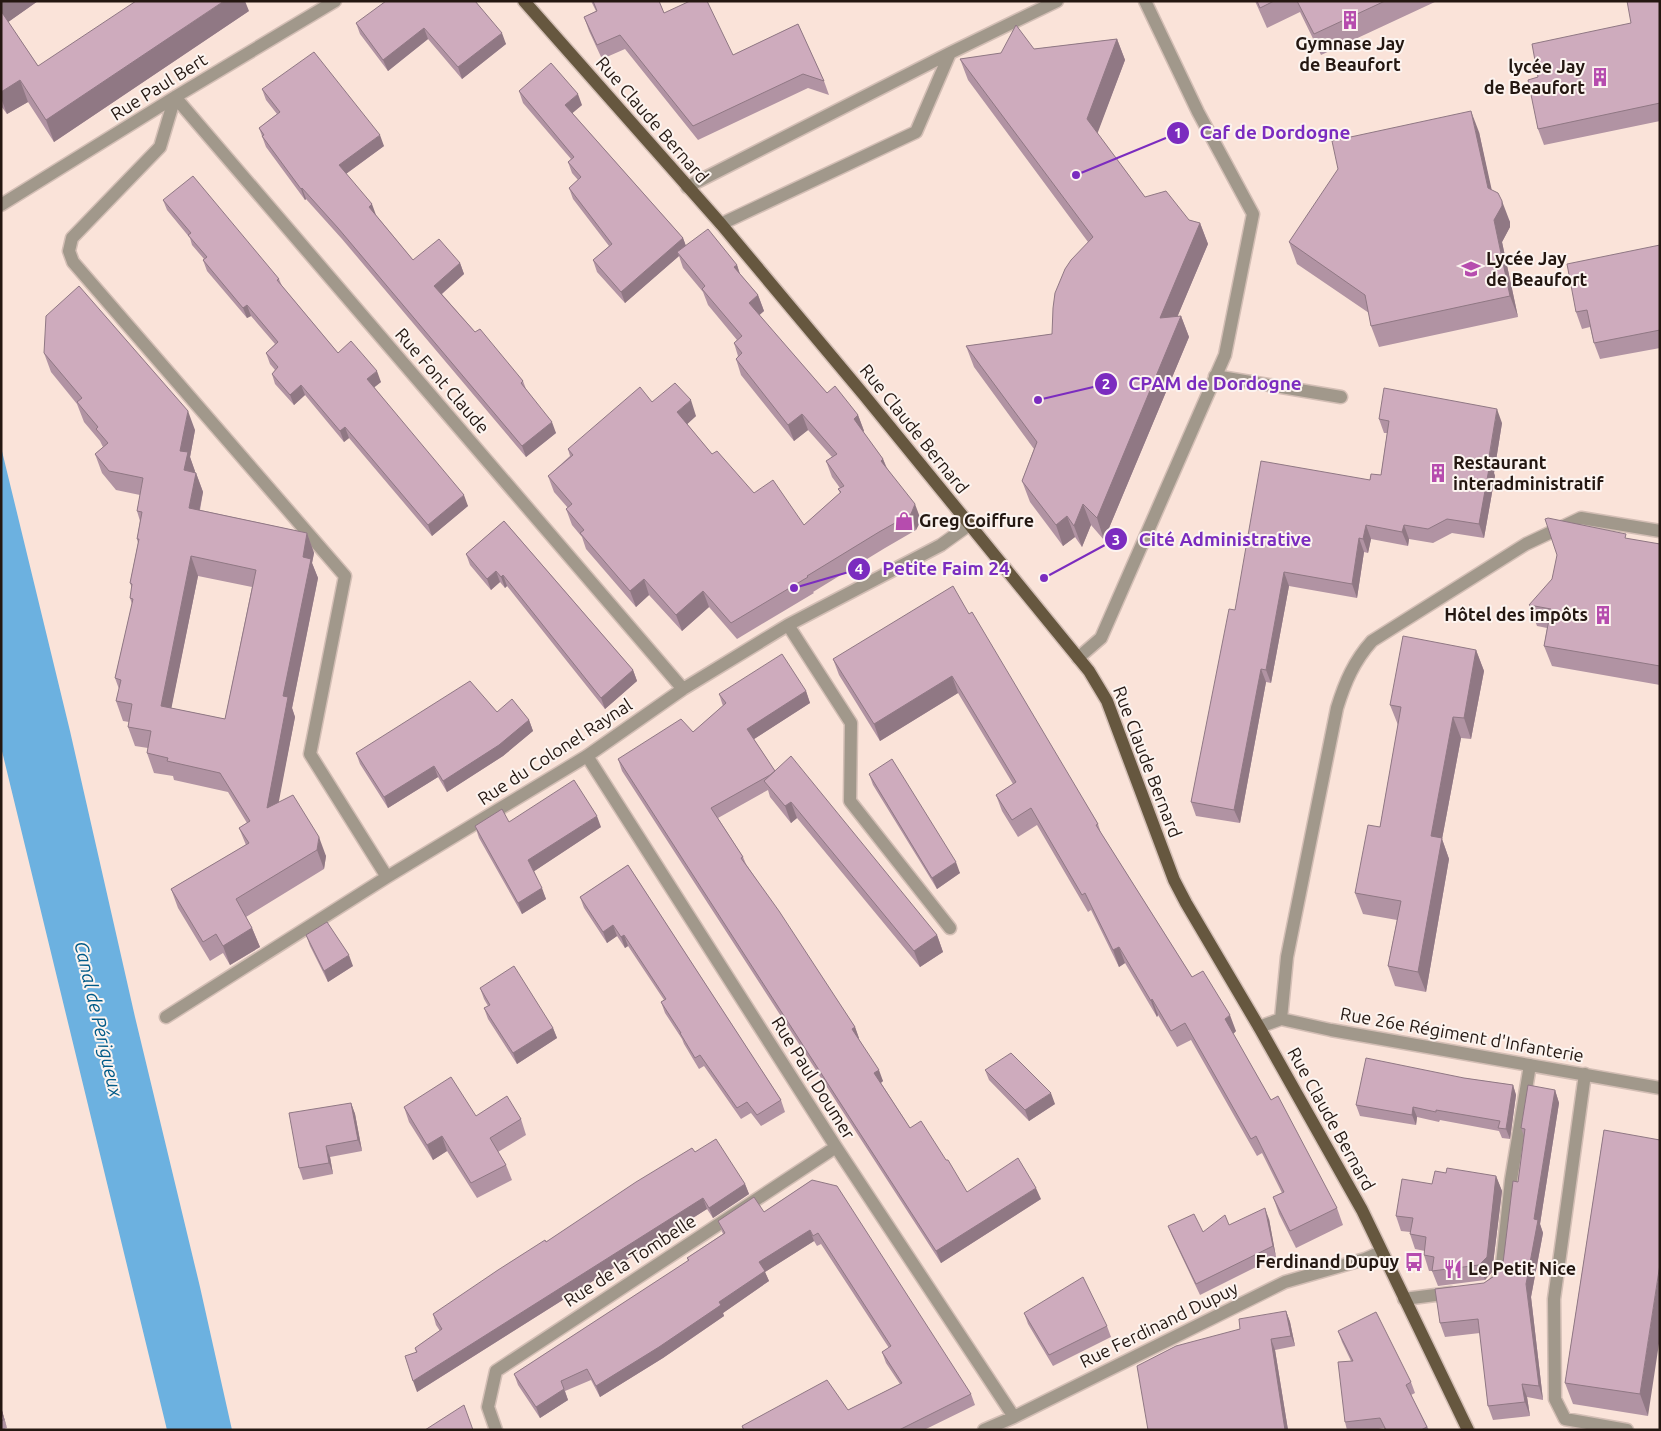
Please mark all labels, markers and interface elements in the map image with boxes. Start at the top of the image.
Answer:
building icon: Gymnase Jay de Beaufort [1339,9,1361,31]
place label: Gymnase Jay de Beaufort [1295,33,1405,74]
street label: Rue Paul Bert [107,49,210,124]
street label: Rue Claude Bernard [593,52,713,186]
place label: lycée Jay de Beaufort [1484,56,1585,97]
building icon: lycée Jay de Beaufort [1589,66,1611,88]
callout: Caf de Dordogne [1165,116,1361,150]
text: Caf de Dordogne [1200,121,1350,143]
text: 1 [1174,124,1182,141]
place label: Lycée Jay de Beaufort [1486,248,1588,289]
school or university icon: Lycée Jay de Beaufort [1460,258,1482,280]
street label: Rue Font Claude [392,324,494,437]
street label: Rue Claude Bernard [856,360,973,497]
callout: CPAM de Dordogne [1093,367,1312,401]
text: CPAM de Dordogne [1128,372,1302,394]
text: 2 [1102,375,1110,392]
place label: Restaurant interadministratif [1453,452,1604,493]
building icon: Restaurant interadministratif [1427,462,1449,484]
shop icon: Greg Coiffure [893,510,915,532]
place label: Greg Coiffure [919,510,1034,530]
callout: Cité Administrative [1104,522,1322,556]
text: Cité Administrative [1139,528,1311,550]
text: 3 [1112,531,1120,548]
callout: Petite Faim 24 [847,552,1019,586]
text: Petite Faim 24 [882,557,1010,579]
text: 4 [855,560,863,577]
place label: Hôtel des impôts [1444,604,1588,624]
building icon: Hôtel des impôts [1592,604,1614,626]
street label: Rue Claude Bernard [1110,683,1186,840]
street label: Rue du Colonel Raynal [474,694,635,808]
water label: Canal de Périgueux [70,939,128,1100]
street label: Rue 26e Régiment d'Infanterie [1339,1003,1586,1065]
street label: Rue Paul Doumer [768,1013,860,1142]
street label: Rue Claude Bernard [1284,1043,1380,1194]
street label: Rue de la Tombelle [560,1210,699,1310]
place label: Ferdinand Dupuy [1255,1251,1399,1271]
bus stop icon: Ferdinand Dupuy [1403,1251,1425,1273]
restaurant icon: Le Petit Nice [1442,1258,1464,1280]
place label: Le Petit Nice [1468,1258,1576,1278]
street label: Rue Ferdinand Dupuy [1076,1277,1241,1371]

